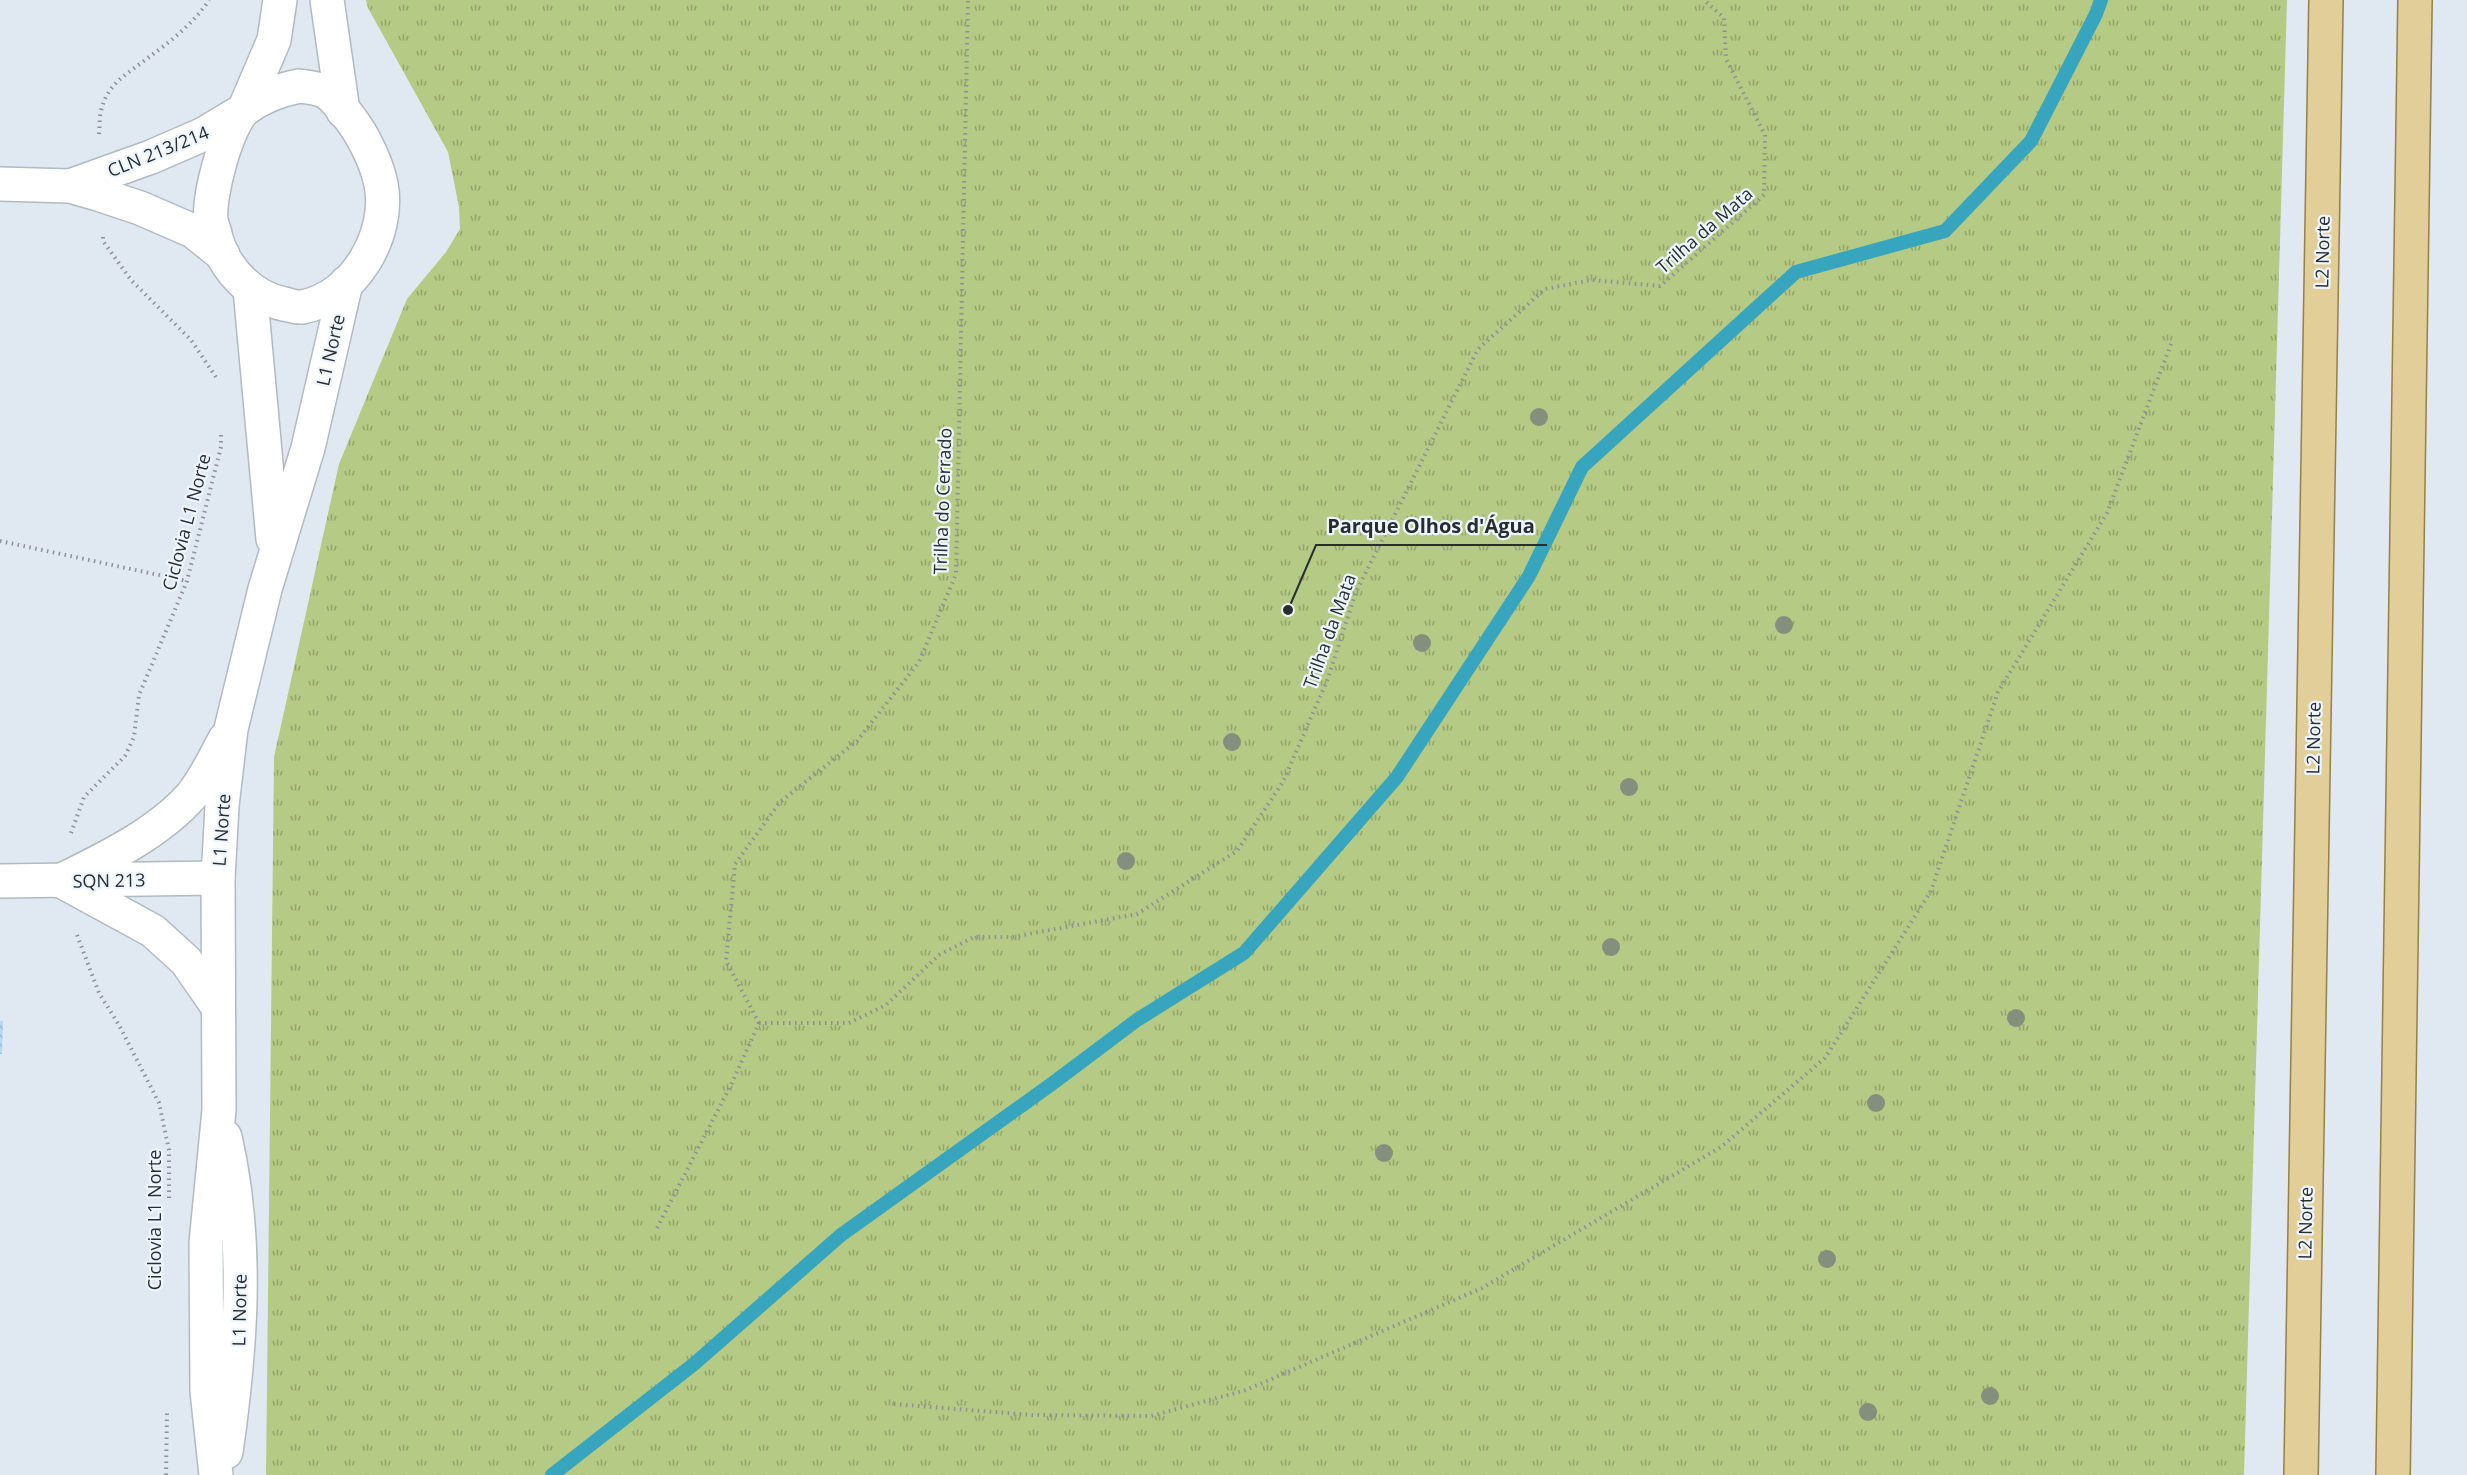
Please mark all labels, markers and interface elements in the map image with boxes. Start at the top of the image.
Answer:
street label: CLN 213/214 [104,120,212,182]
street label: Trilha da Mata [1651,181,1757,279]
street label: L2 Norte [2309,215,2335,289]
street label: L1 Norte [310,312,350,388]
street label: Trilha do Cerrado [927,427,957,575]
street label: Ciclovia L1 Norte [156,451,216,593]
callout: Parque Olhos d'Água [1316,507,1547,545]
text: Parque Olhos d'Água [1327,512,1535,539]
street label: Trilha da Mata [1297,570,1361,692]
street label: L2 Norte [2300,701,2326,775]
street label: L1 Norte [206,793,236,867]
street label: SQN 213 [72,867,146,893]
street label: Ciclovia L1 Norte [142,1150,166,1290]
street label: L2 Norte [2292,1186,2318,1260]
street label: L1 Norte [226,1273,252,1347]

